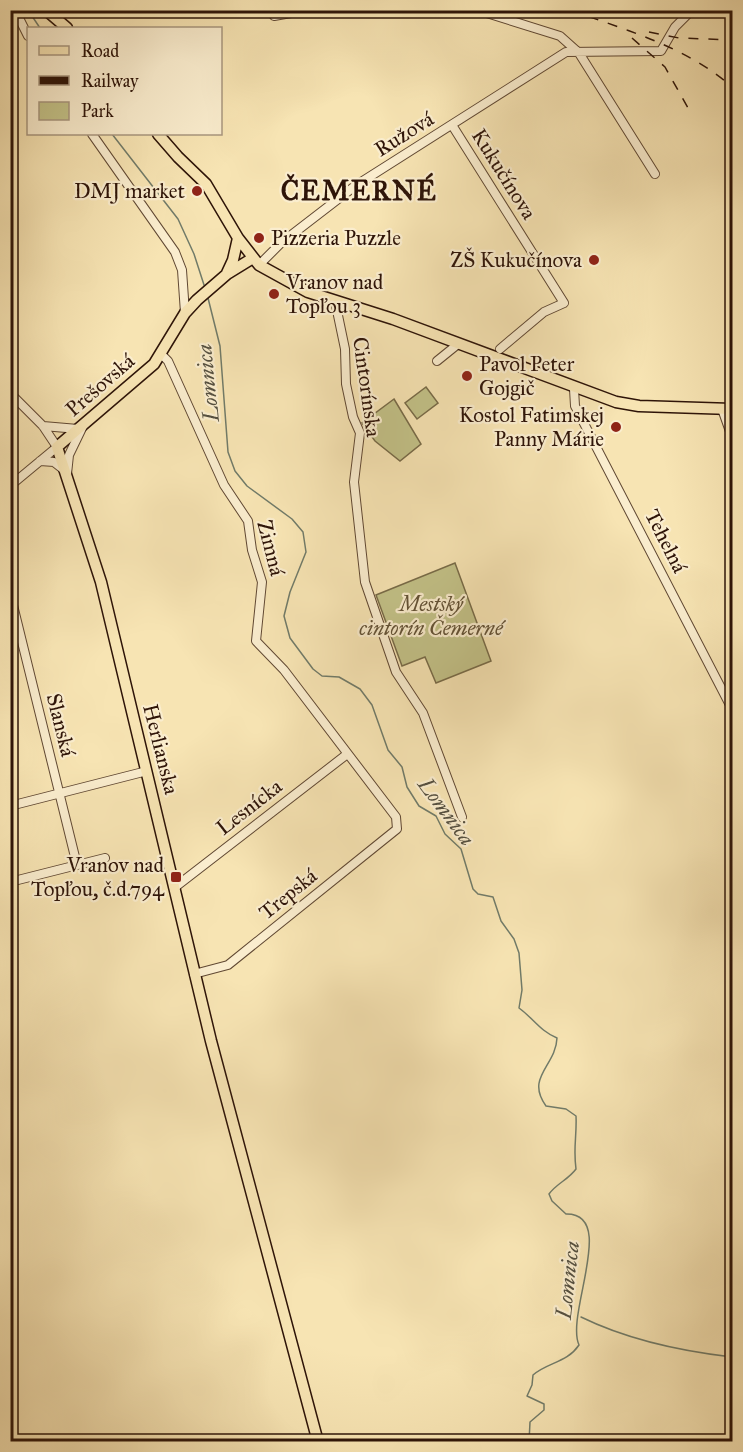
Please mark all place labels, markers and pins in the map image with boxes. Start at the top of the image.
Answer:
place label: DMJ market [74,178,186,204]
marker: DMJ market [190,184,204,198]
place label: Pizzeria Puzzle [271,225,401,251]
marker: Pizzeria Puzzle [252,231,266,245]
place label: ZŠ Kukučínova [450,247,582,273]
marker: ZŠ Kukučínova [587,253,601,267]
place label: Vranov nad Topľou 3 [285,269,384,319]
marker: Vranov nad Topľou 3 [267,287,281,301]
place label: Pavol Peter Gojgič [479,351,575,401]
marker: Pavol Peter Gojgič [460,369,474,383]
place label: Kostol Fatimskej Panny Márie [459,402,604,452]
marker: Kostol Fatimskej Panny Márie [609,420,623,434]
place label: Vranov nad Topľou, č.d.794 [31,852,165,902]
marker: Vranov nad Topľou, č.d.794 [169,870,183,884]

